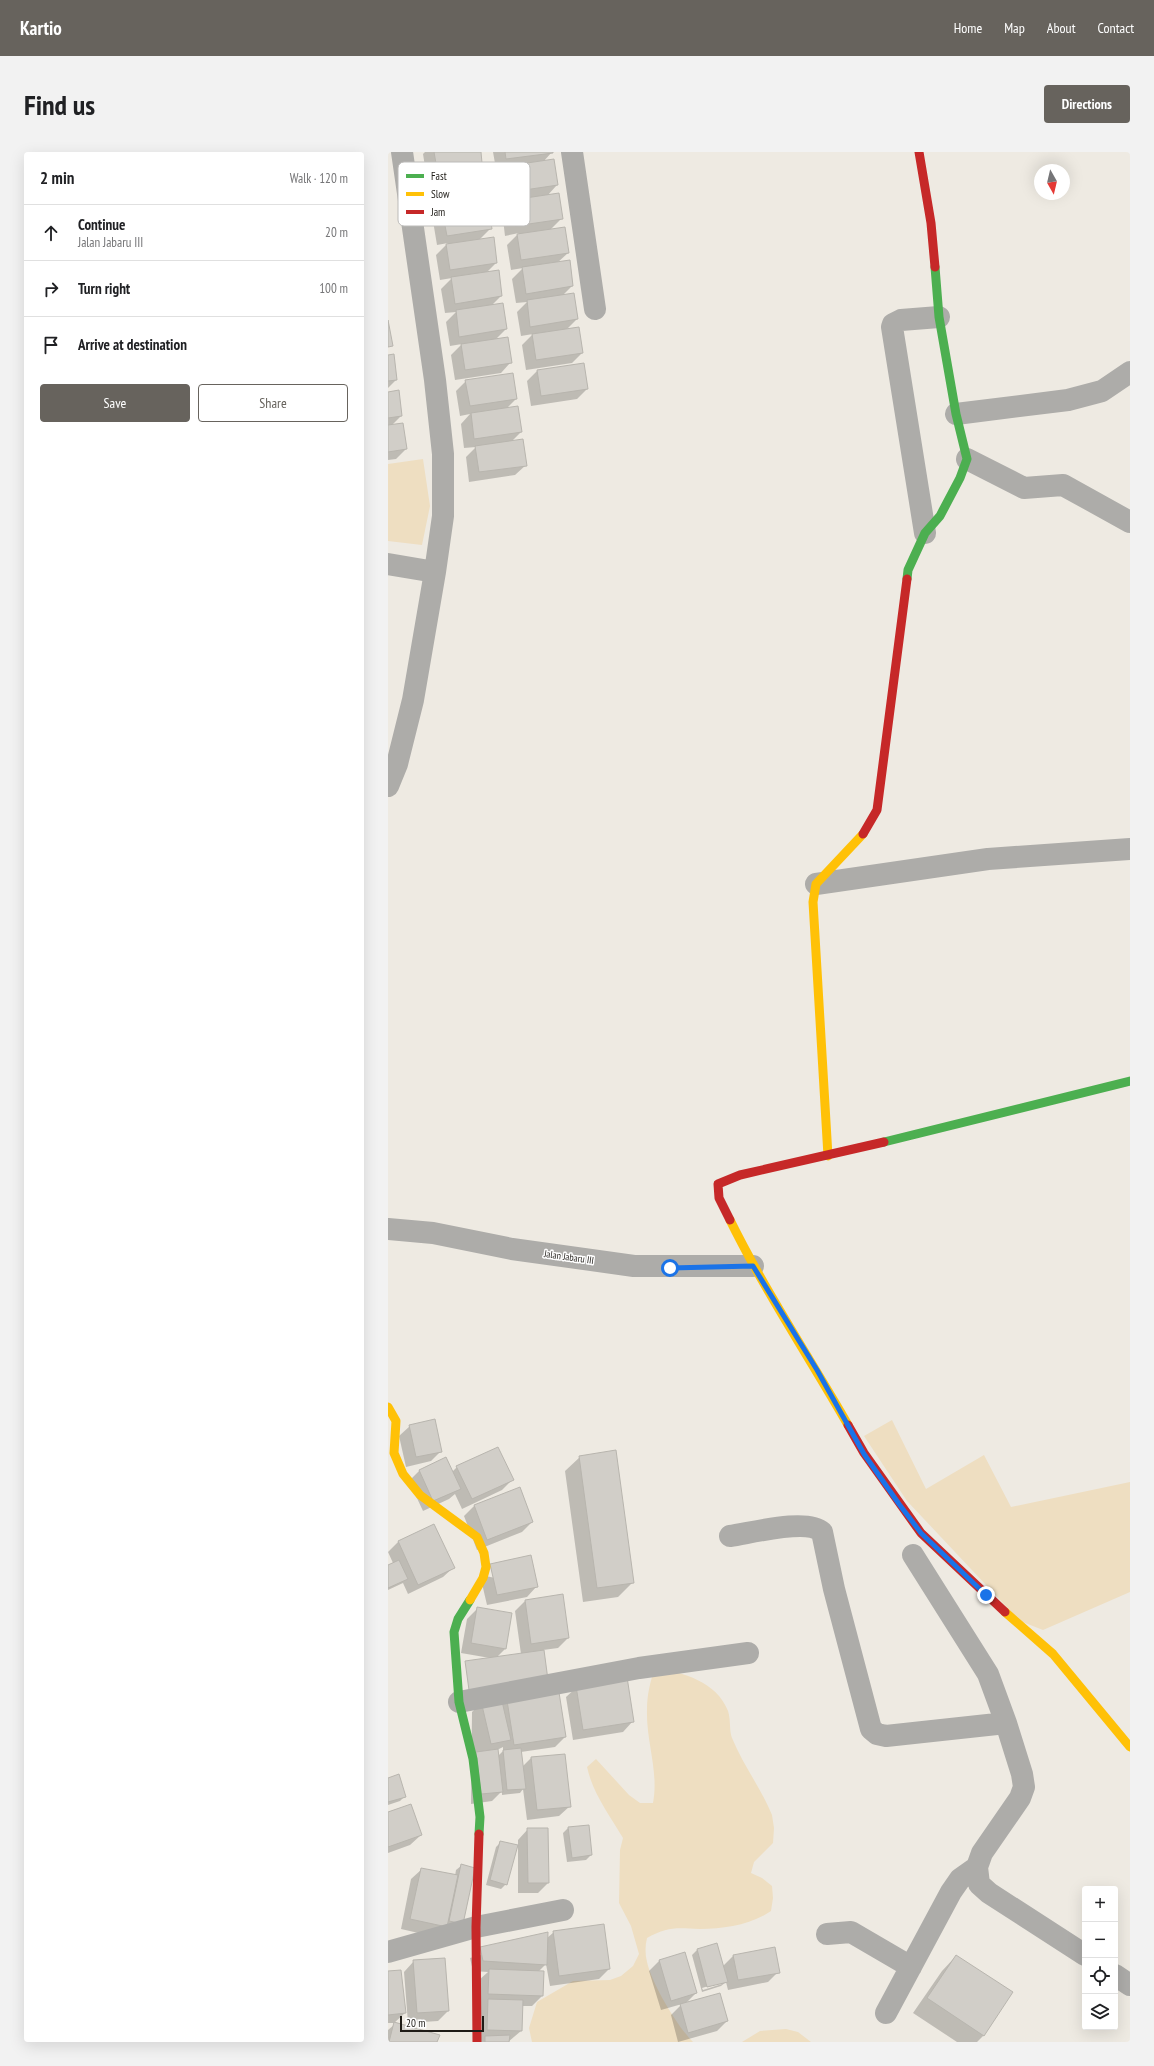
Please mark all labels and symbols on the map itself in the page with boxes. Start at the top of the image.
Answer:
legend [398,162,530,226]
north arrow [1034,164,1070,200]
text: Fast [431,169,447,183]
text: Slow [431,187,450,201]
text: Jam [430,205,445,219]
street label: Jalan Jabaru III [542,1247,595,1267]
route start [661,1259,679,1277]
route end [977,1586,995,1604]
scale bar [400,2014,484,2033]

